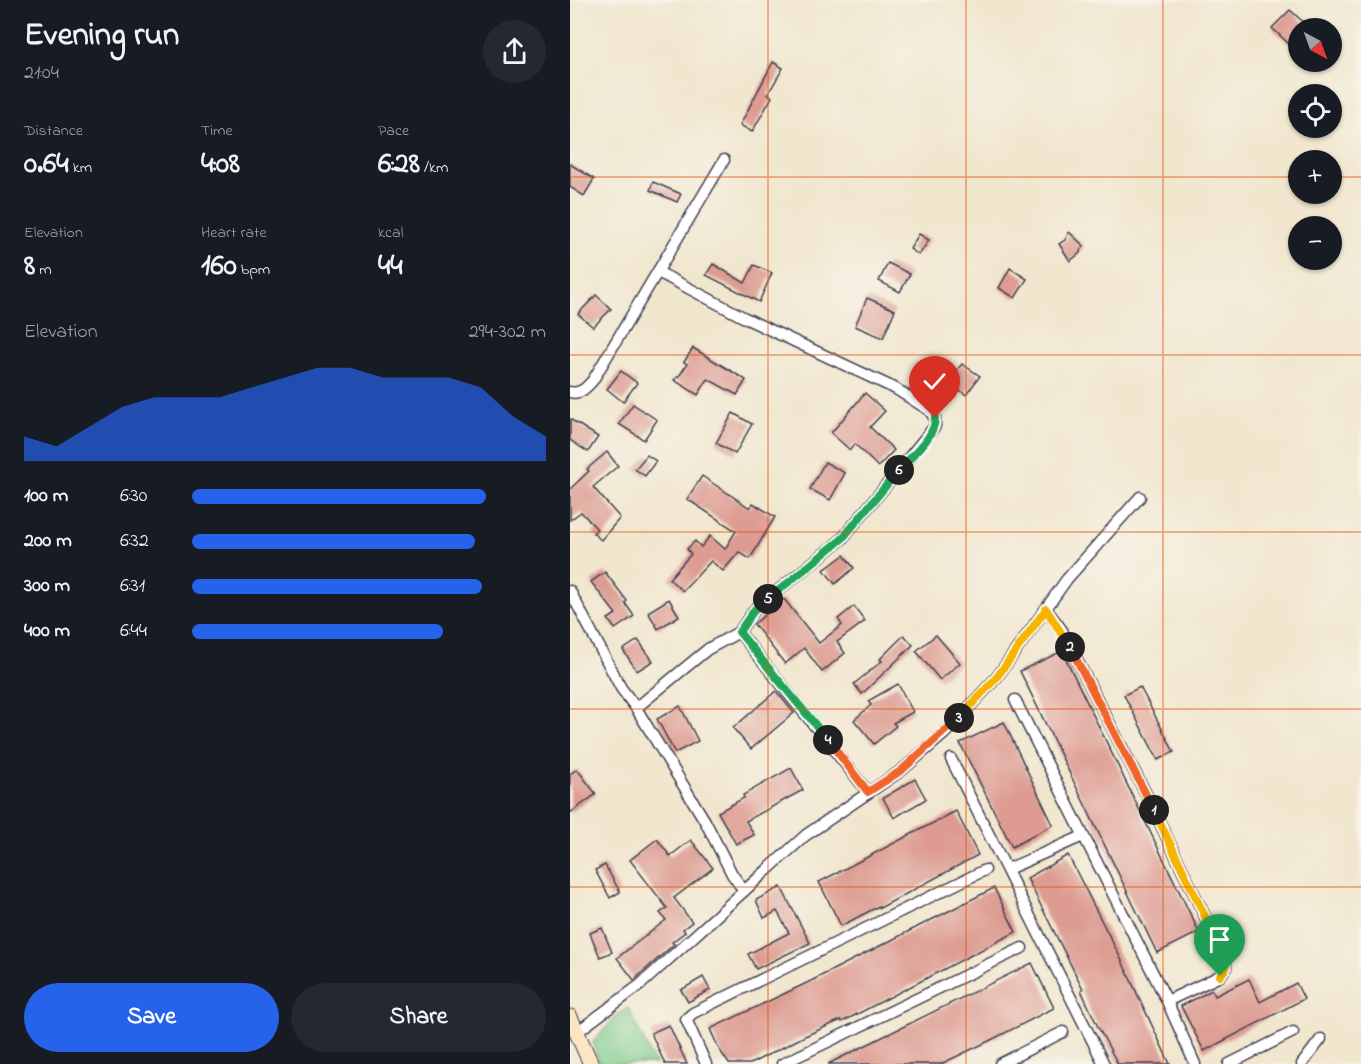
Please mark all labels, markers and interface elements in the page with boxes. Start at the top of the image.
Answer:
text: Evening run [24,12,179,60]
north arrow [1288,18,1342,72]
map controls [1288,18,1342,270]
button: share [483,20,546,83]
text: 21:04 [24,59,59,88]
button: locate [1288,84,1342,138]
text: Distance [24,119,83,143]
text: Time [201,119,233,143]
text: Pace [378,119,409,143]
text: 0.64 [24,143,69,187]
text: 4:08 [201,143,240,187]
text: 6:28 [378,143,420,187]
button: + [1288,150,1342,204]
text: km [69,156,92,180]
text: /km [420,156,448,180]
button: − [1288,216,1342,270]
text: Elevation [24,221,83,245]
text: Heart rate [201,221,267,245]
text: kcal [378,221,403,245]
text: 8 [24,245,35,289]
text: 160 [201,245,237,289]
text: 44 [378,245,403,289]
text: m [35,258,52,282]
text: bpm [237,258,270,282]
text: Elevation [24,318,98,347]
text: 294–302 m [469,318,546,347]
pin [909,356,960,418]
icon: check [918,365,951,398]
pin: 6 [884,455,914,485]
text: 6 [895,458,903,482]
text: 100 m [24,482,68,511]
text: 6:30 [120,482,147,511]
text: 200 m [24,527,72,556]
text: 6:32 [120,527,149,556]
text: 300 m [24,572,70,601]
text: 6:31 [120,572,145,601]
pin: 5 [753,584,783,614]
text: 5 [763,587,773,611]
text: 400 m [24,617,70,646]
text: 6:44 [120,617,147,646]
pin: 2 [1055,632,1085,662]
text: 2 [1066,635,1074,659]
pin: 3 [944,703,974,733]
text: 3 [956,706,962,730]
pin: 4 [813,725,843,755]
text: 4 [825,728,831,752]
pin: 1 [1139,795,1169,825]
text: 1 [1151,798,1157,822]
pin [1194,914,1245,976]
icon: arrive [1203,923,1236,956]
button: Save [24,983,279,1052]
button: Share [291,983,546,1052]

